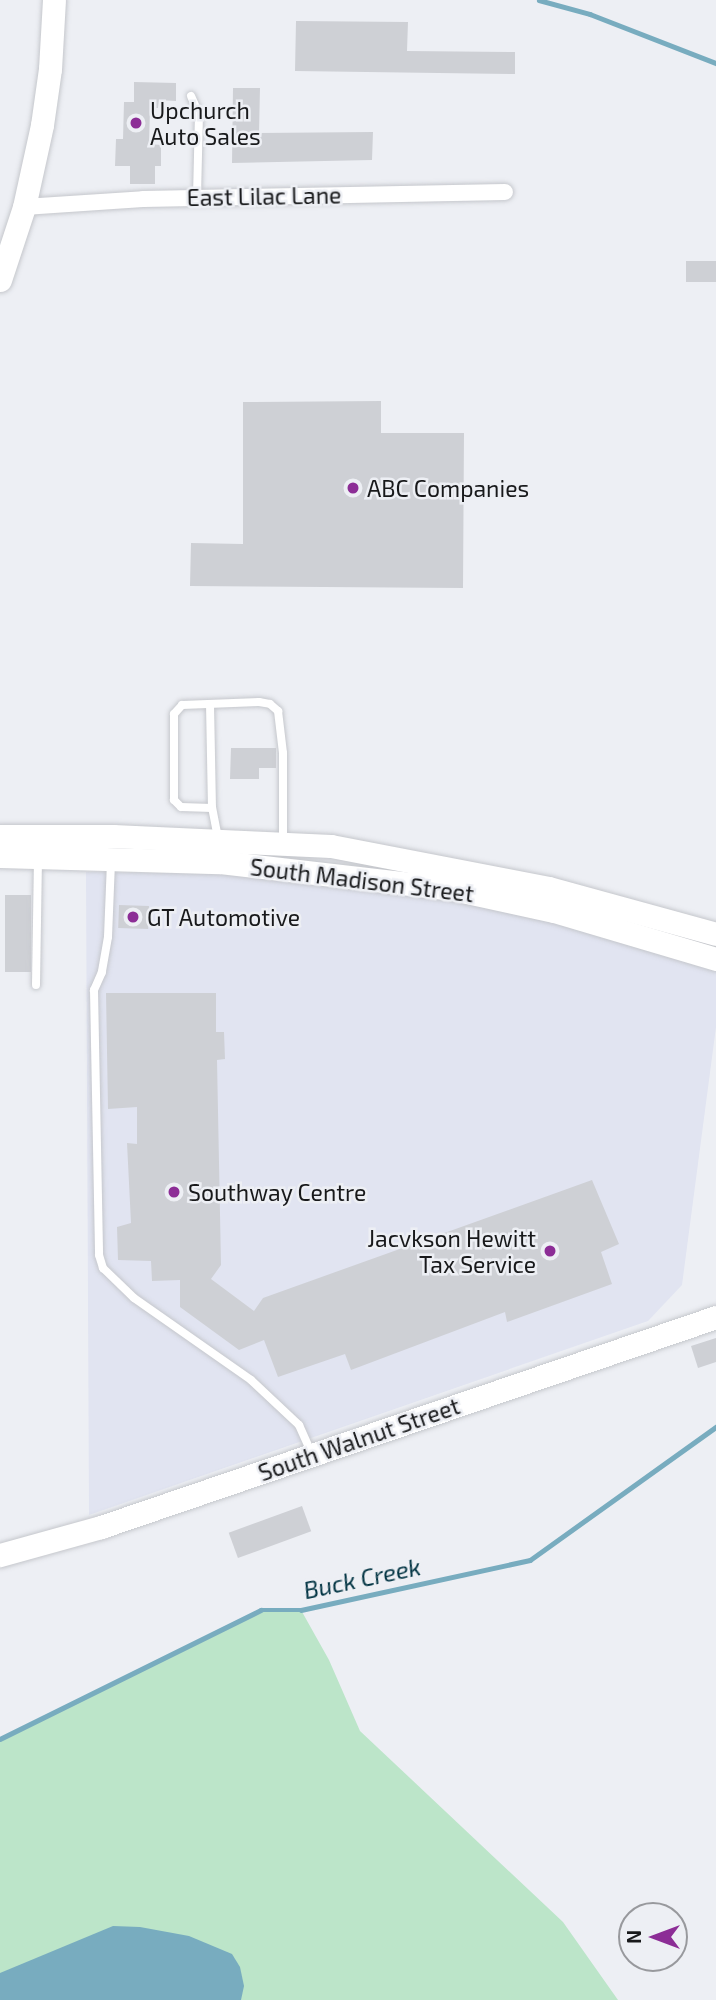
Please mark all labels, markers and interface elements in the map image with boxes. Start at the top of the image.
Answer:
place label: Upchurch Auto Sales [150,96,261,150]
marker: Upchurch Auto Sales [128,115,144,131]
street label: East Lilac Lane [186,181,342,211]
place label: ABC Companies [367,474,529,502]
marker: ABC Companies [345,480,361,496]
street label: South Madison Street [249,853,475,907]
place label: GT Automotive [147,903,301,931]
marker: GT Automotive [125,909,141,925]
place label: Southway Centre [188,1178,367,1206]
marker: Southway Centre [166,1184,182,1200]
place label: Jacvkson Hewitt Tax Service [367,1224,536,1278]
marker: Jacvkson Hewitt Tax Service [542,1243,558,1259]
street label: South Walnut Street [254,1392,464,1486]
water label: Buck Creek [301,1552,423,1604]
north arrow [618,1902,688,1972]
text: N [622,1930,645,1944]

